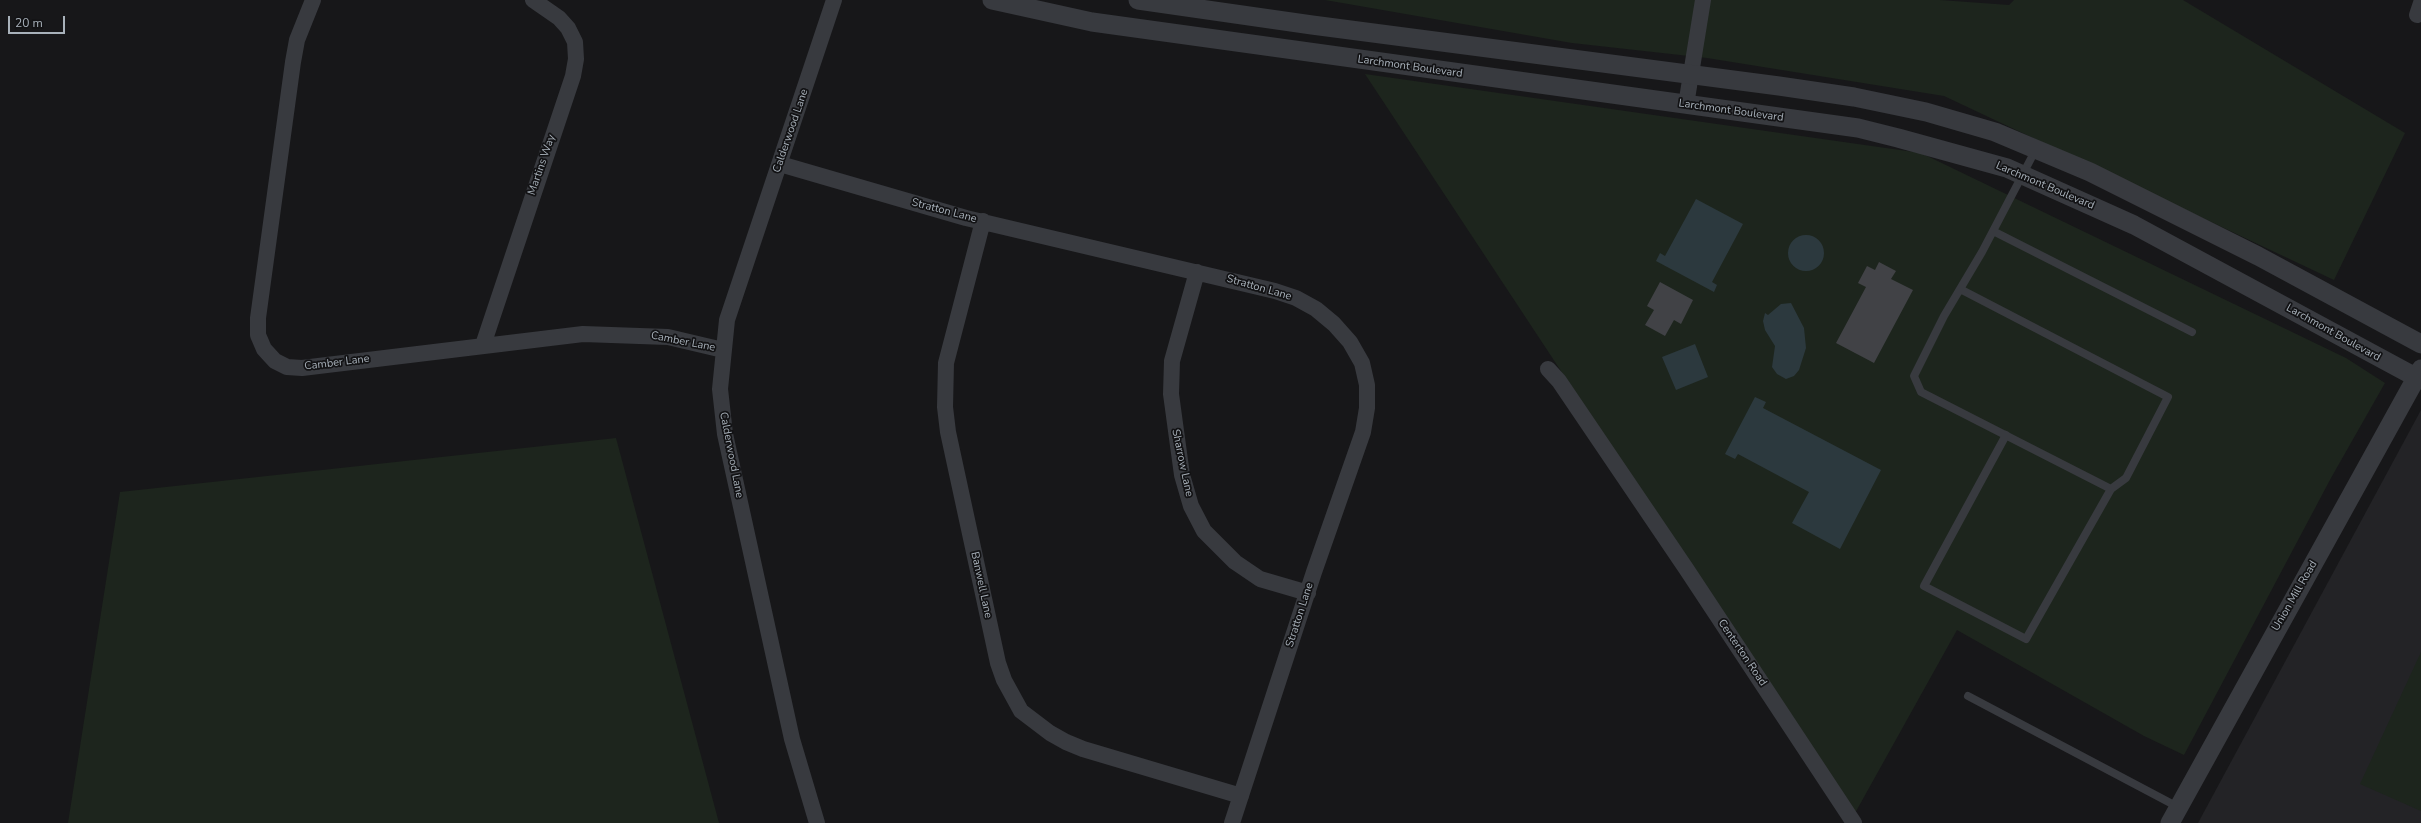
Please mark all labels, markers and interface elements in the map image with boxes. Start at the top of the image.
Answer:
scale bar [10,8,67,34]
text: 20 m [15,15,43,31]
street label: Larchmont Boulevard [1357,53,1463,81]
street label: Calderwood Lane [771,88,811,174]
street label: Larchmont Boulevard [1678,97,1784,125]
street label: Martins Way [525,133,559,197]
street label: Larchmont Boulevard [1994,159,2096,213]
street label: Stratton Lane [910,196,978,226]
street label: Stratton Lane [1225,272,1293,304]
street label: Larchmont Boulevard [2284,302,2382,364]
street label: Camber Lane [650,329,716,355]
street label: Camber Lane [304,352,370,374]
street label: Calderwood Lane [716,411,746,499]
street label: Sharrow Lane [1168,428,1196,498]
street label: Banwell Lane [968,551,994,619]
street label: Union Mill Road [2270,559,2320,633]
street label: Stratton Lane [1283,581,1317,649]
street label: Centerton Road [1715,617,1769,689]

